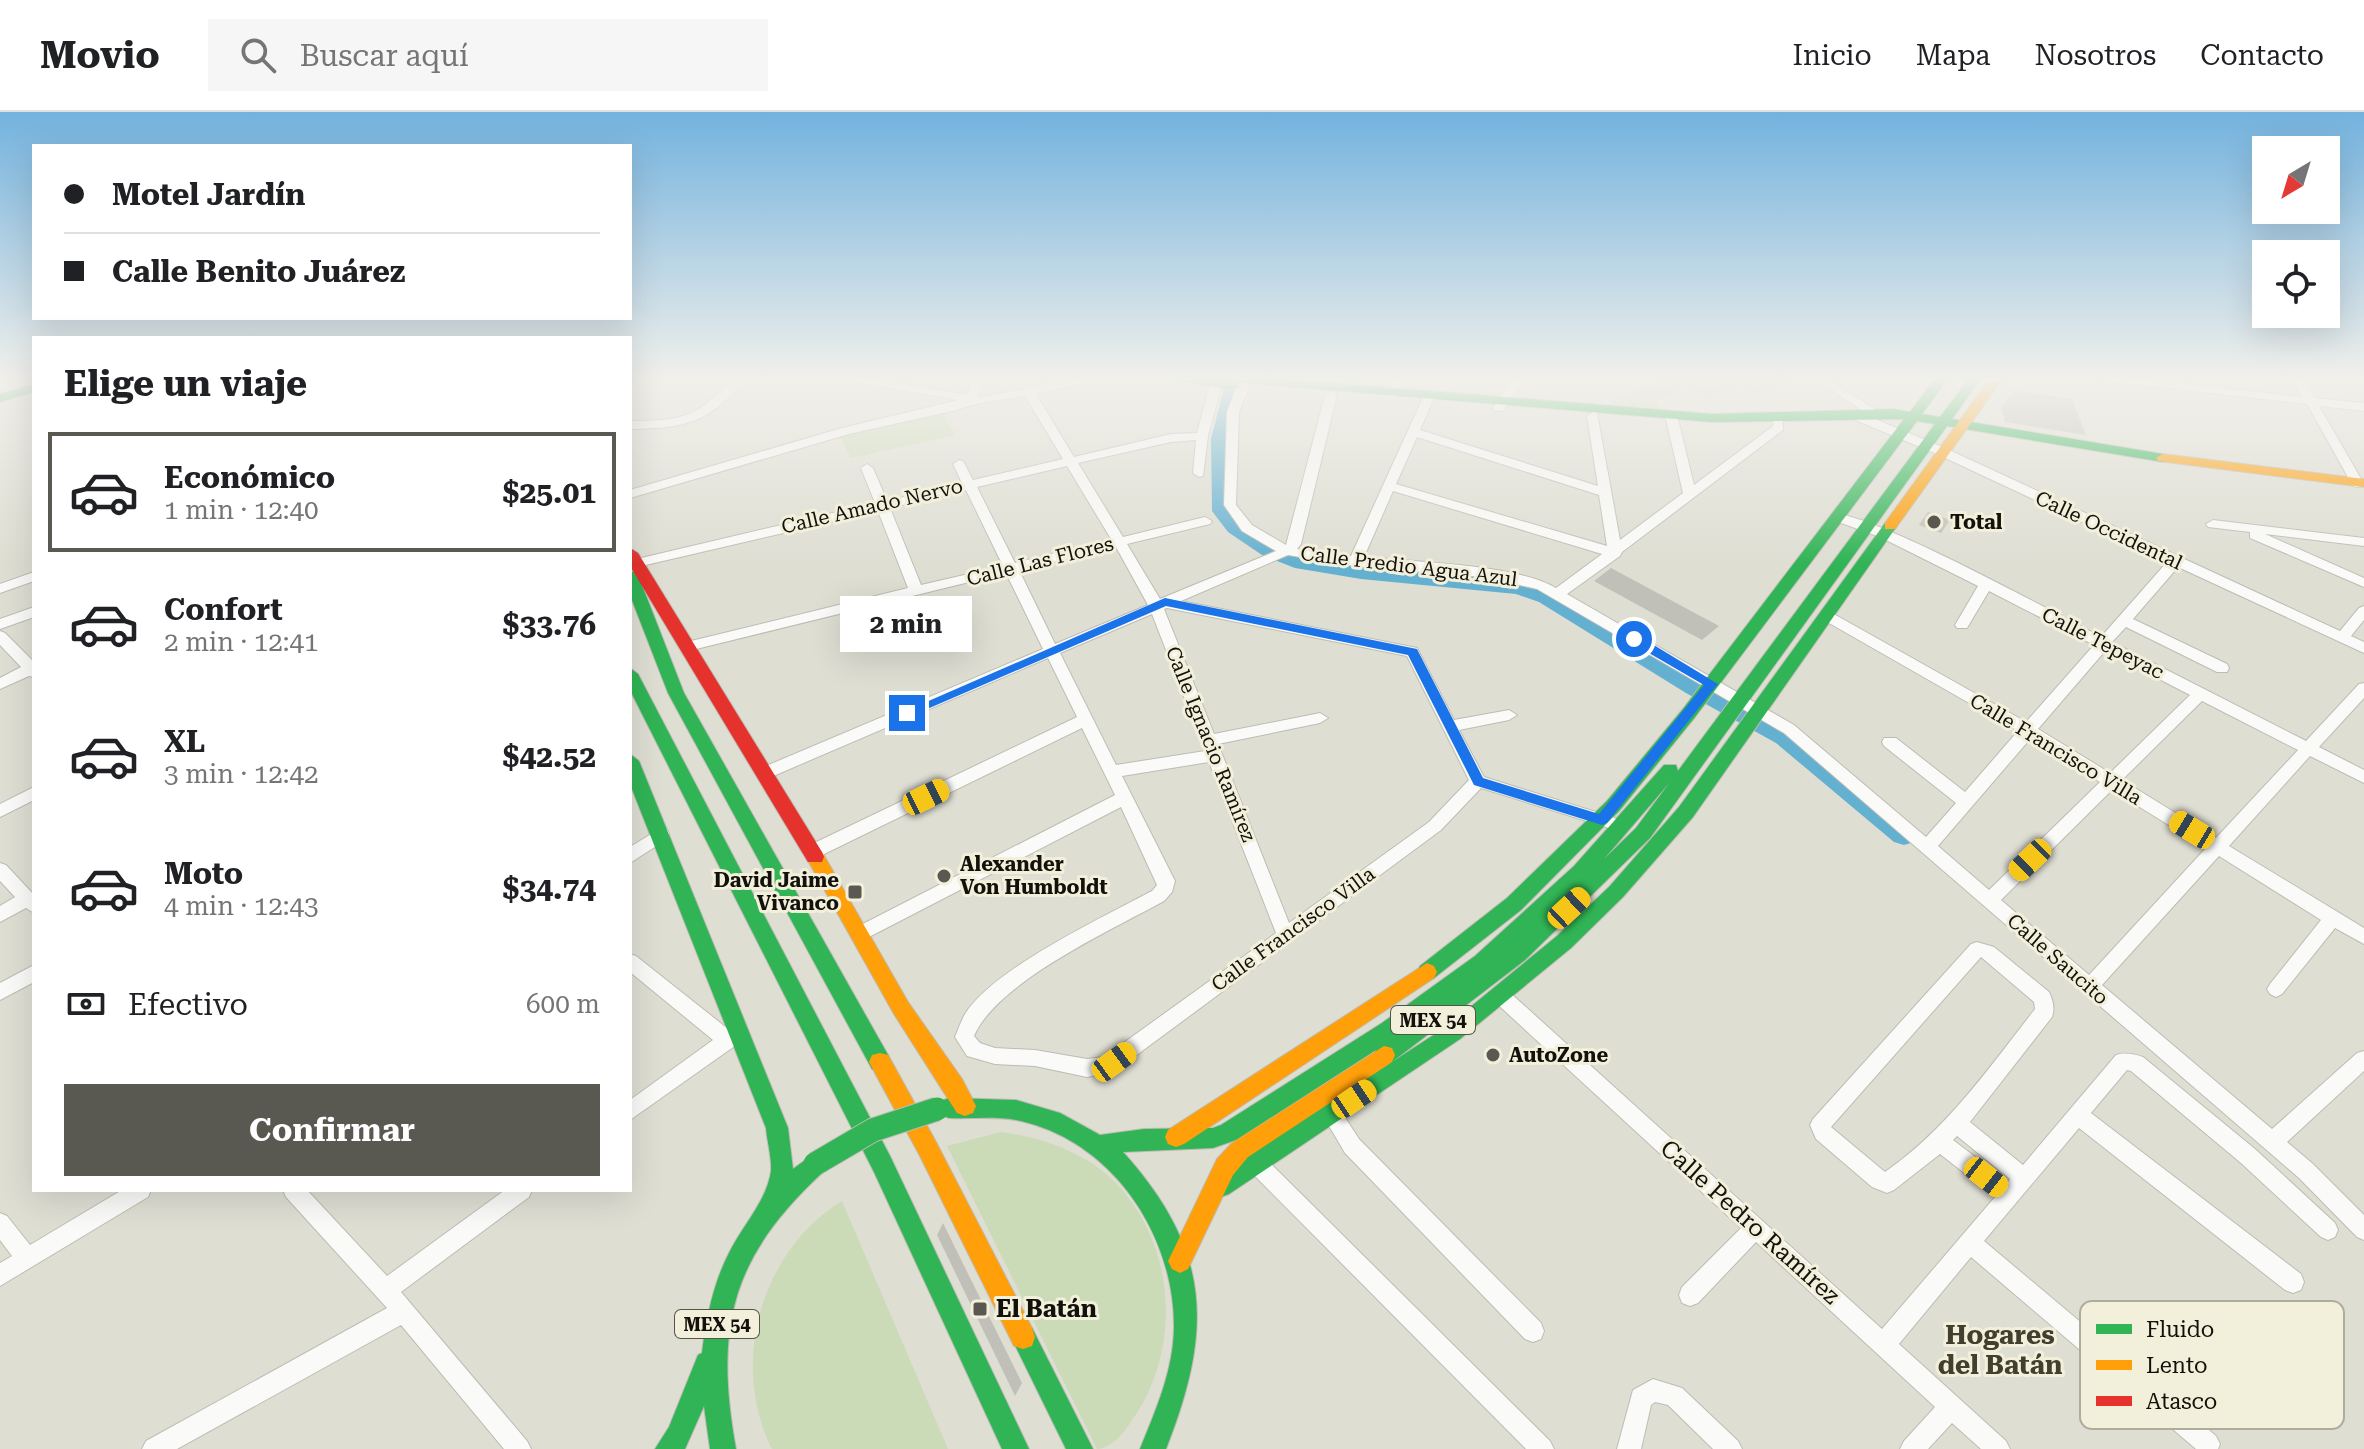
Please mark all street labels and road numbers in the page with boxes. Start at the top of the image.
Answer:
street label: Calle Amado Nervo [779,473,965,539]
street label: Calle Occidental [2032,485,2186,575]
street label: Calle Las Flores [964,531,1116,591]
street label: Calle Predio Agua Azul [1299,541,1519,591]
street label: Calle Tepeyac [2038,602,2168,684]
street label: Calle Ignacio Ramírez [1161,643,1261,845]
street label: Calle Francisco Villa [1966,688,2146,810]
street label: Calle Francisco Villa [1207,862,1380,996]
street label: Calle Saucito [2002,908,2114,1010]
road number: MEX 54 [1391,1006,1475,1034]
street label: Calle Pedro Ramírez [1655,1134,1845,1310]
road number: MEX 54 [675,1310,759,1338]

